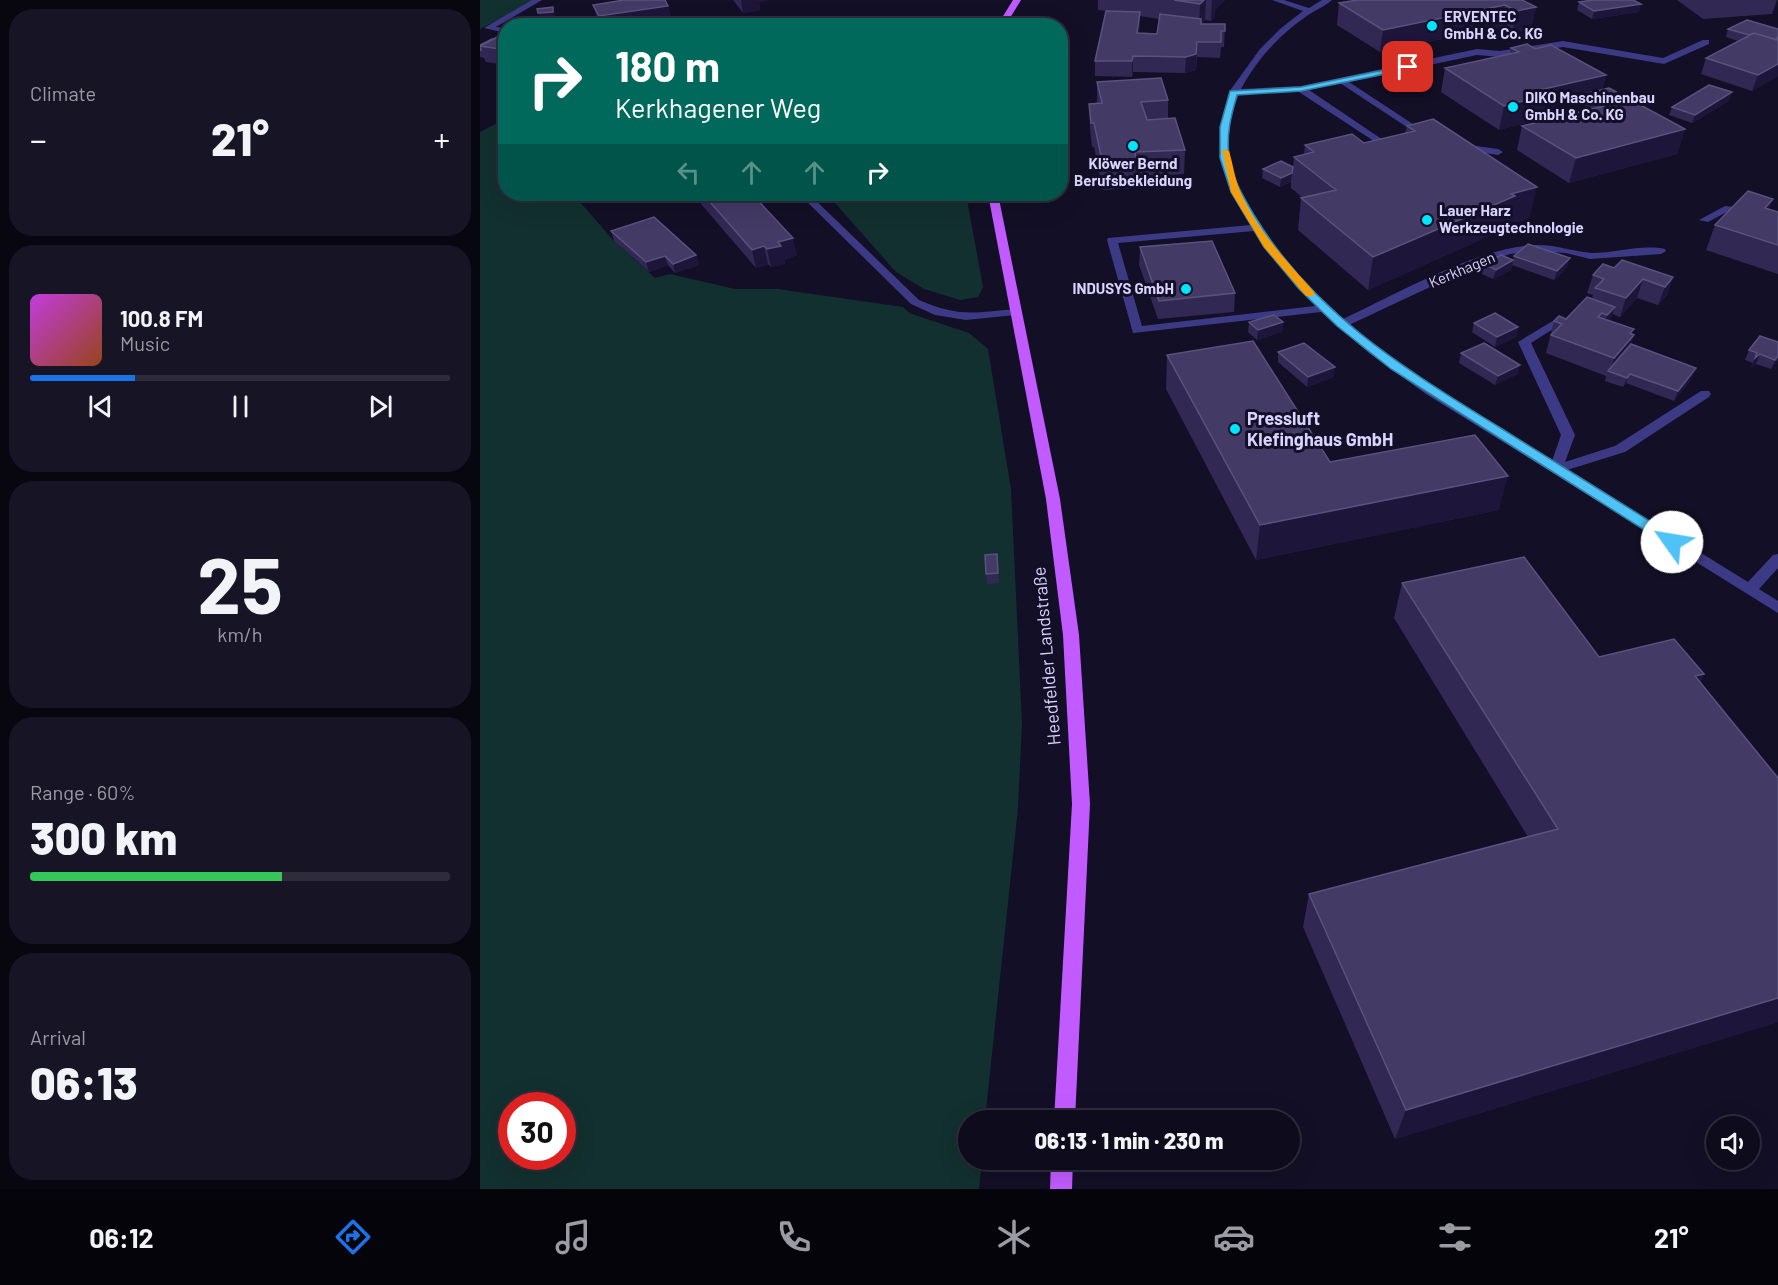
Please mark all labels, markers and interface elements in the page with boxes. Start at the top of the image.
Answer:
place label: ERVENTEC GmbH & Co. KG [1444,7,1543,42]
marker: ERVENTEC GmbH & Co. KG [1425,19,1439,33]
text: 180 m [615,40,720,90]
pin [1382,41,1433,92]
icon: right [516,42,594,120]
icon: arrive [1391,50,1424,83]
text: Climate [30,81,96,105]
place label: DIKO Maschinenbau GmbH & Co. KG [1525,88,1655,123]
text: Kerkhagener Weg [615,91,821,123]
marker: DIKO Maschinenbau GmbH & Co. KG [1506,100,1520,114]
text: 21° [211,111,269,165]
text: − [30,119,47,159]
text: + [433,119,450,159]
marker: Klöwer Bernd Berufsbekleidung [1126,139,1140,153]
place label: Klöwer Bernd Berufsbekleidung [1074,154,1192,189]
icon: left [672,156,705,189]
icon: ahead [735,156,768,189]
icon: ahead [798,156,831,189]
icon: right [861,156,894,189]
place label: Lauer Harz Werkzeugtechnologie [1439,201,1584,236]
marker: Lauer Harz Werkzeugtechnologie [1420,213,1434,227]
street label: Kerkhagen [1426,247,1497,291]
place label: INDUSYS GmbH [1073,279,1174,297]
marker: INDUSYS GmbH [1179,282,1193,296]
text: 100.8 FM [120,305,203,331]
text: Music [120,331,170,355]
icon: previous [84,390,117,423]
icon: pause [224,390,257,423]
icon: next [364,390,397,423]
place label: Pressluft Klefinghaus GmbH [1247,407,1393,450]
marker: Pressluft Klefinghaus GmbH [1228,422,1242,436]
position arrow [1640,510,1704,574]
text: 25 [197,536,283,630]
street label: Heedfelder Landstraße [1027,566,1065,746]
text: km/h [217,622,263,646]
text: Range · 60% [30,780,135,804]
text: 300 km [30,810,177,864]
text: Arrival [30,1025,86,1049]
text: 06:13 [30,1055,138,1109]
speed limit sign: 30 [498,1092,576,1170]
map controls [1706,1116,1760,1170]
button: sound [1706,1116,1760,1170]
text: 06:13 · 1 min · 230 m [1035,1127,1223,1153]
icon: directions [332,1216,374,1258]
icon: music [552,1216,594,1258]
icon: phone [773,1216,815,1258]
icon: climate [993,1216,1035,1258]
icon: car [1213,1216,1255,1258]
icon: filters [1434,1216,1476,1258]
text: 06:12 [89,1221,154,1253]
text: 21° [1654,1221,1689,1253]

